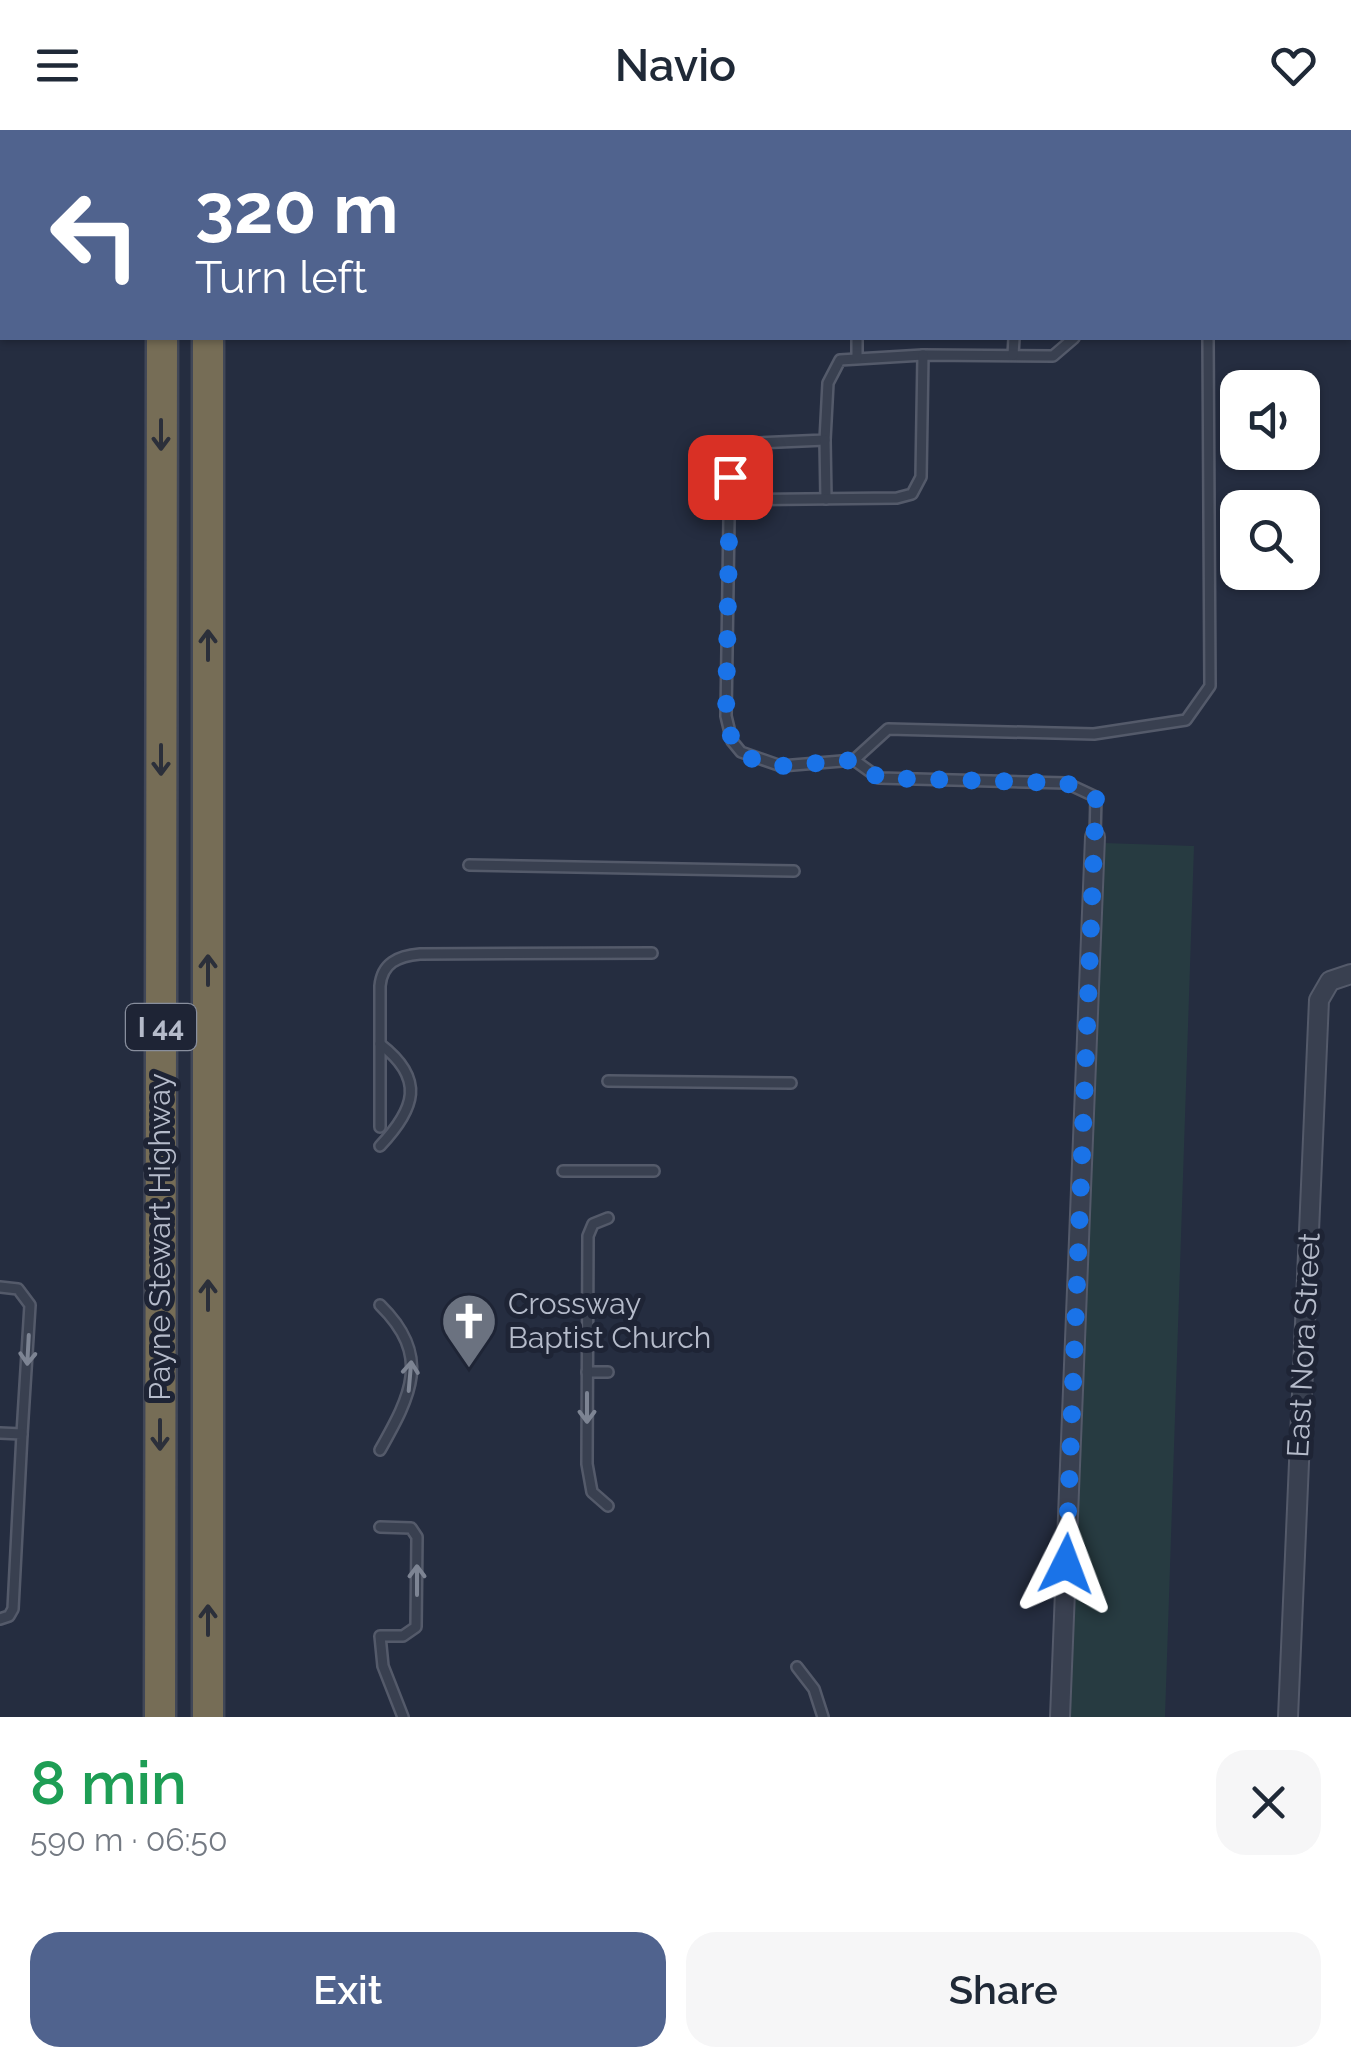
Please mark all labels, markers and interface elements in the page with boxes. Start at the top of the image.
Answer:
icon: menu [30,38,85,93]
icon: heart [1266,38,1321,93]
text: Navio [615,39,736,92]
text: 320 m [195,167,399,249]
icon: left [30,170,160,300]
text: Turn left [195,251,367,304]
map controls [1220,370,1320,590]
button: sound [1220,370,1320,470]
one-way arrow [152,418,170,450]
pin [688,435,773,520]
icon: arrive [703,450,758,505]
button: search [1220,490,1320,590]
one-way arrow [198,629,218,662]
one-way arrow [152,742,170,775]
one-way arrow [198,954,218,986]
road number: I 44 [126,1004,196,1050]
street label: Payne Stewart Highway [142,1073,177,1401]
street label: East Nora Street [1280,1232,1327,1458]
one-way arrow [198,1279,218,1312]
place label: Crossway Baptist Church [508,1286,711,1355]
church icon: Crossway Baptist Church [439,1291,499,1370]
one-way arrow [18,1334,37,1366]
one-way arrow [401,1360,420,1393]
one-way arrow [578,1392,596,1424]
one-way arrow [150,1418,170,1450]
position arrow [1014,1512,1118,1616]
one-way arrow [408,1565,426,1598]
one-way arrow [198,1604,218,1636]
text: 8 min [30,1748,187,1818]
button: close [1216,1750,1321,1855]
text: 590 m · 06:50 [30,1821,228,1858]
button: Exit [30,1932,666,2047]
button: Share [686,1932,1321,2047]

